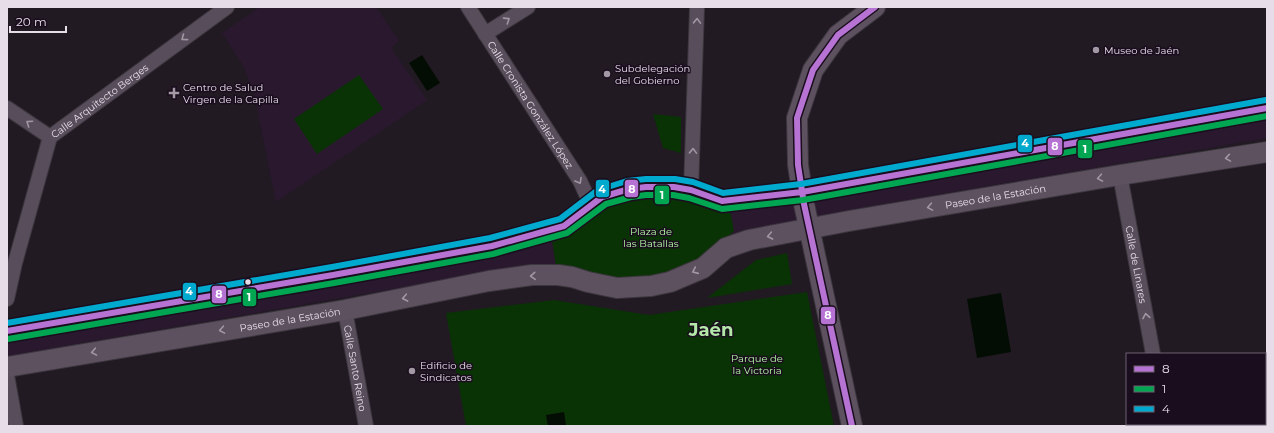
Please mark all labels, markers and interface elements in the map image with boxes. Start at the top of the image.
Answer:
scale bar [10,8,66,34]
text: 20 m [16,14,47,29]
one-way arrow [502,18,509,25]
one-way arrow [693,18,701,24]
one-way arrow [181,33,188,40]
street label: Calle Cronista González López [485,38,577,171]
place label: Museo de Jaén [1104,44,1179,57]
marker: Museo de Jaén [1091,45,1101,55]
street label: Calle Arquitecto Berges [48,60,151,141]
place label: Subdelegación del Gobierno [615,62,690,87]
marker: Subdelegación del Gobierno [602,69,612,79]
place label: Centro de Salud Virgen de la Capilla [183,81,279,106]
marker: Centro de Salud Virgen de la Capilla [168,87,180,99]
one-way arrow [26,121,33,128]
line badge: 4 [1017,134,1033,153]
text: 4 [1021,136,1029,150]
line badge: 8 [1047,137,1063,156]
text: 8 [1051,139,1059,153]
line badge: 1 [1077,139,1093,159]
text: 1 [1083,142,1087,156]
one-way arrow [689,148,697,154]
one-way arrow [1225,153,1232,162]
one-way arrow [1097,173,1103,182]
one-way arrow [575,177,582,185]
line badge: 4 [595,179,610,198]
line badge: 8 [624,179,639,198]
street label: Paseo de la Estación [944,181,1047,211]
text: 4 [598,182,606,196]
text: 8 [628,182,636,196]
line badge: 1 [654,185,670,205]
text: 1 [660,188,664,202]
one-way arrow [927,202,934,211]
park label: Plaza de las Batallas [623,225,679,250]
street label: Calle de Linares [1123,225,1150,304]
one-way arrow [767,231,773,240]
one-way arrow [691,267,698,275]
one-way arrow [530,271,536,280]
unlabelled marker [243,277,253,287]
line badge: 4 [182,282,197,301]
text: 4 [185,284,193,298]
line badge: 8 [211,285,227,304]
text: 8 [215,287,223,301]
line badge: 1 [242,288,257,307]
text: 1 [247,290,251,304]
one-way arrow [402,293,408,301]
street label: Paseo de la Estación [239,304,341,334]
line badge: 8 [820,306,836,325]
text: 8 [824,308,832,322]
one-way arrow [1142,313,1151,319]
district label: Jaén [688,319,733,341]
street label: Calle Santo Reino [341,324,370,412]
one-way arrow [219,325,225,334]
one-way arrow [91,347,97,356]
park label: Parque de la Victoria [731,352,783,377]
legend [1126,353,1266,425]
place label: Edificio de Sindicatos [420,359,472,384]
text: 8 [1162,361,1170,376]
marker: Edificio de Sindicatos [407,366,417,376]
text: 1 [1162,381,1166,396]
text: 4 [1162,401,1170,416]

